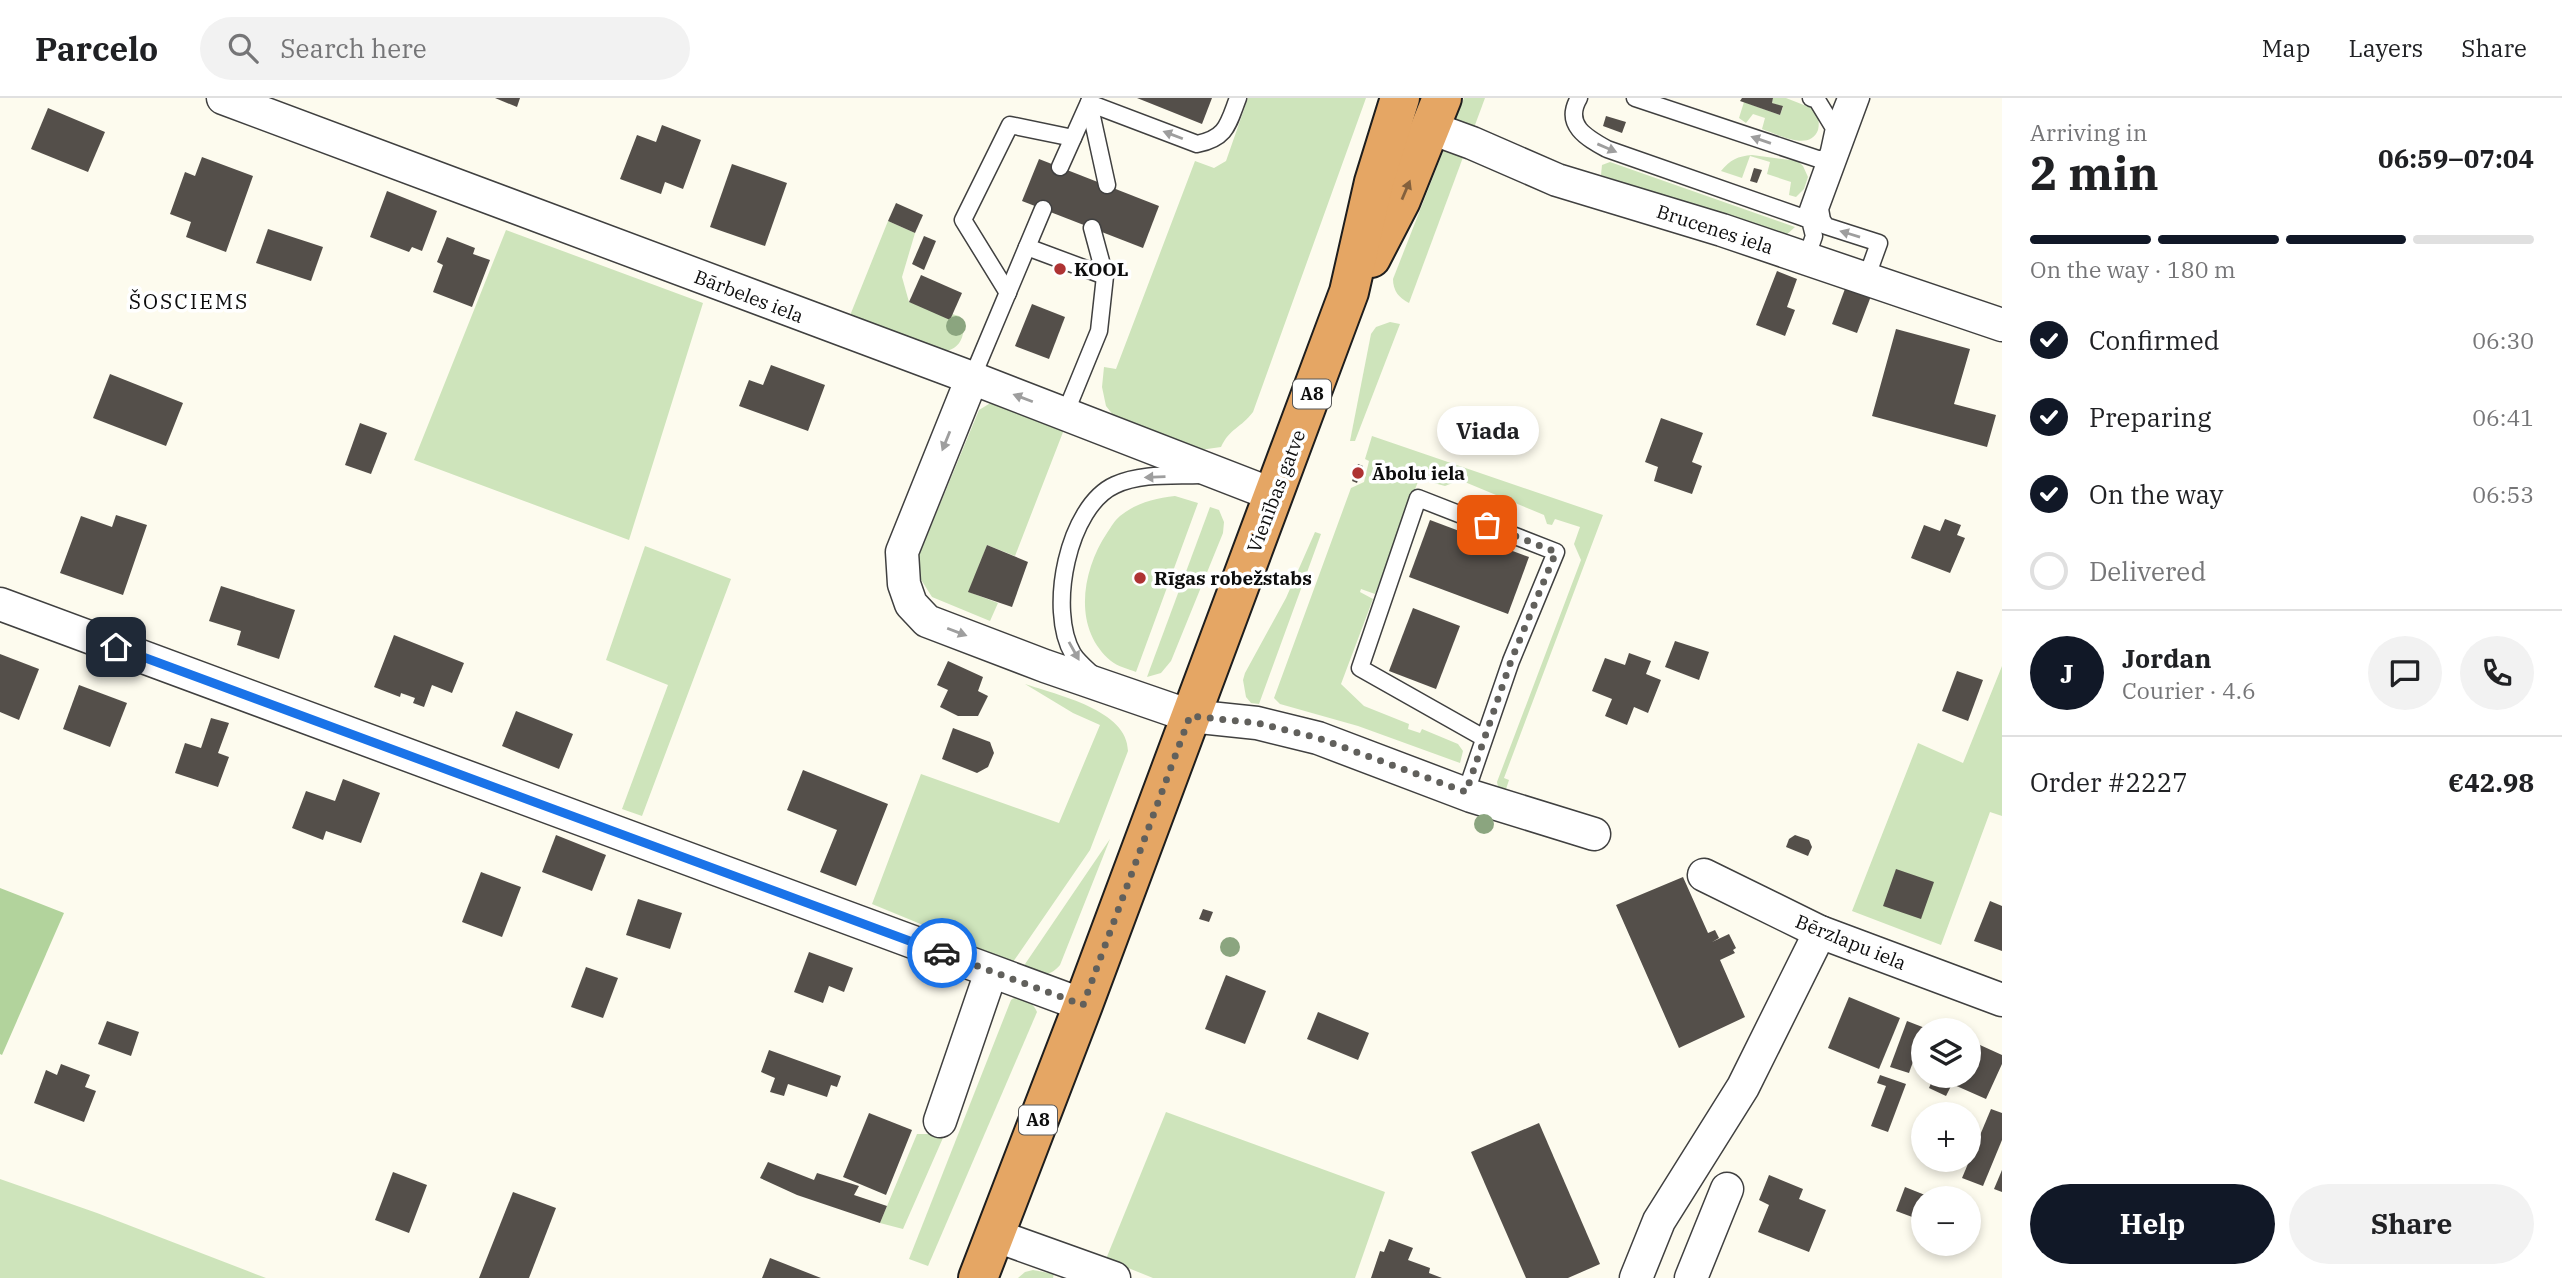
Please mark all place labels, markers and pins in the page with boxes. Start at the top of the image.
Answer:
place label: KOOL [1074,257,1129,281]
marker: KOOL [1052,261,1068,277]
callout: Viada [1436,406,1538,455]
place label: Ābolu iela [1372,461,1465,485]
marker: Ābolu iela [1350,465,1366,481]
pin [1457,495,1517,555]
place label: Rīgas robežstabs [1154,566,1312,590]
marker: Rīgas robežstabs [1132,570,1148,586]
pin [86,617,146,677]

